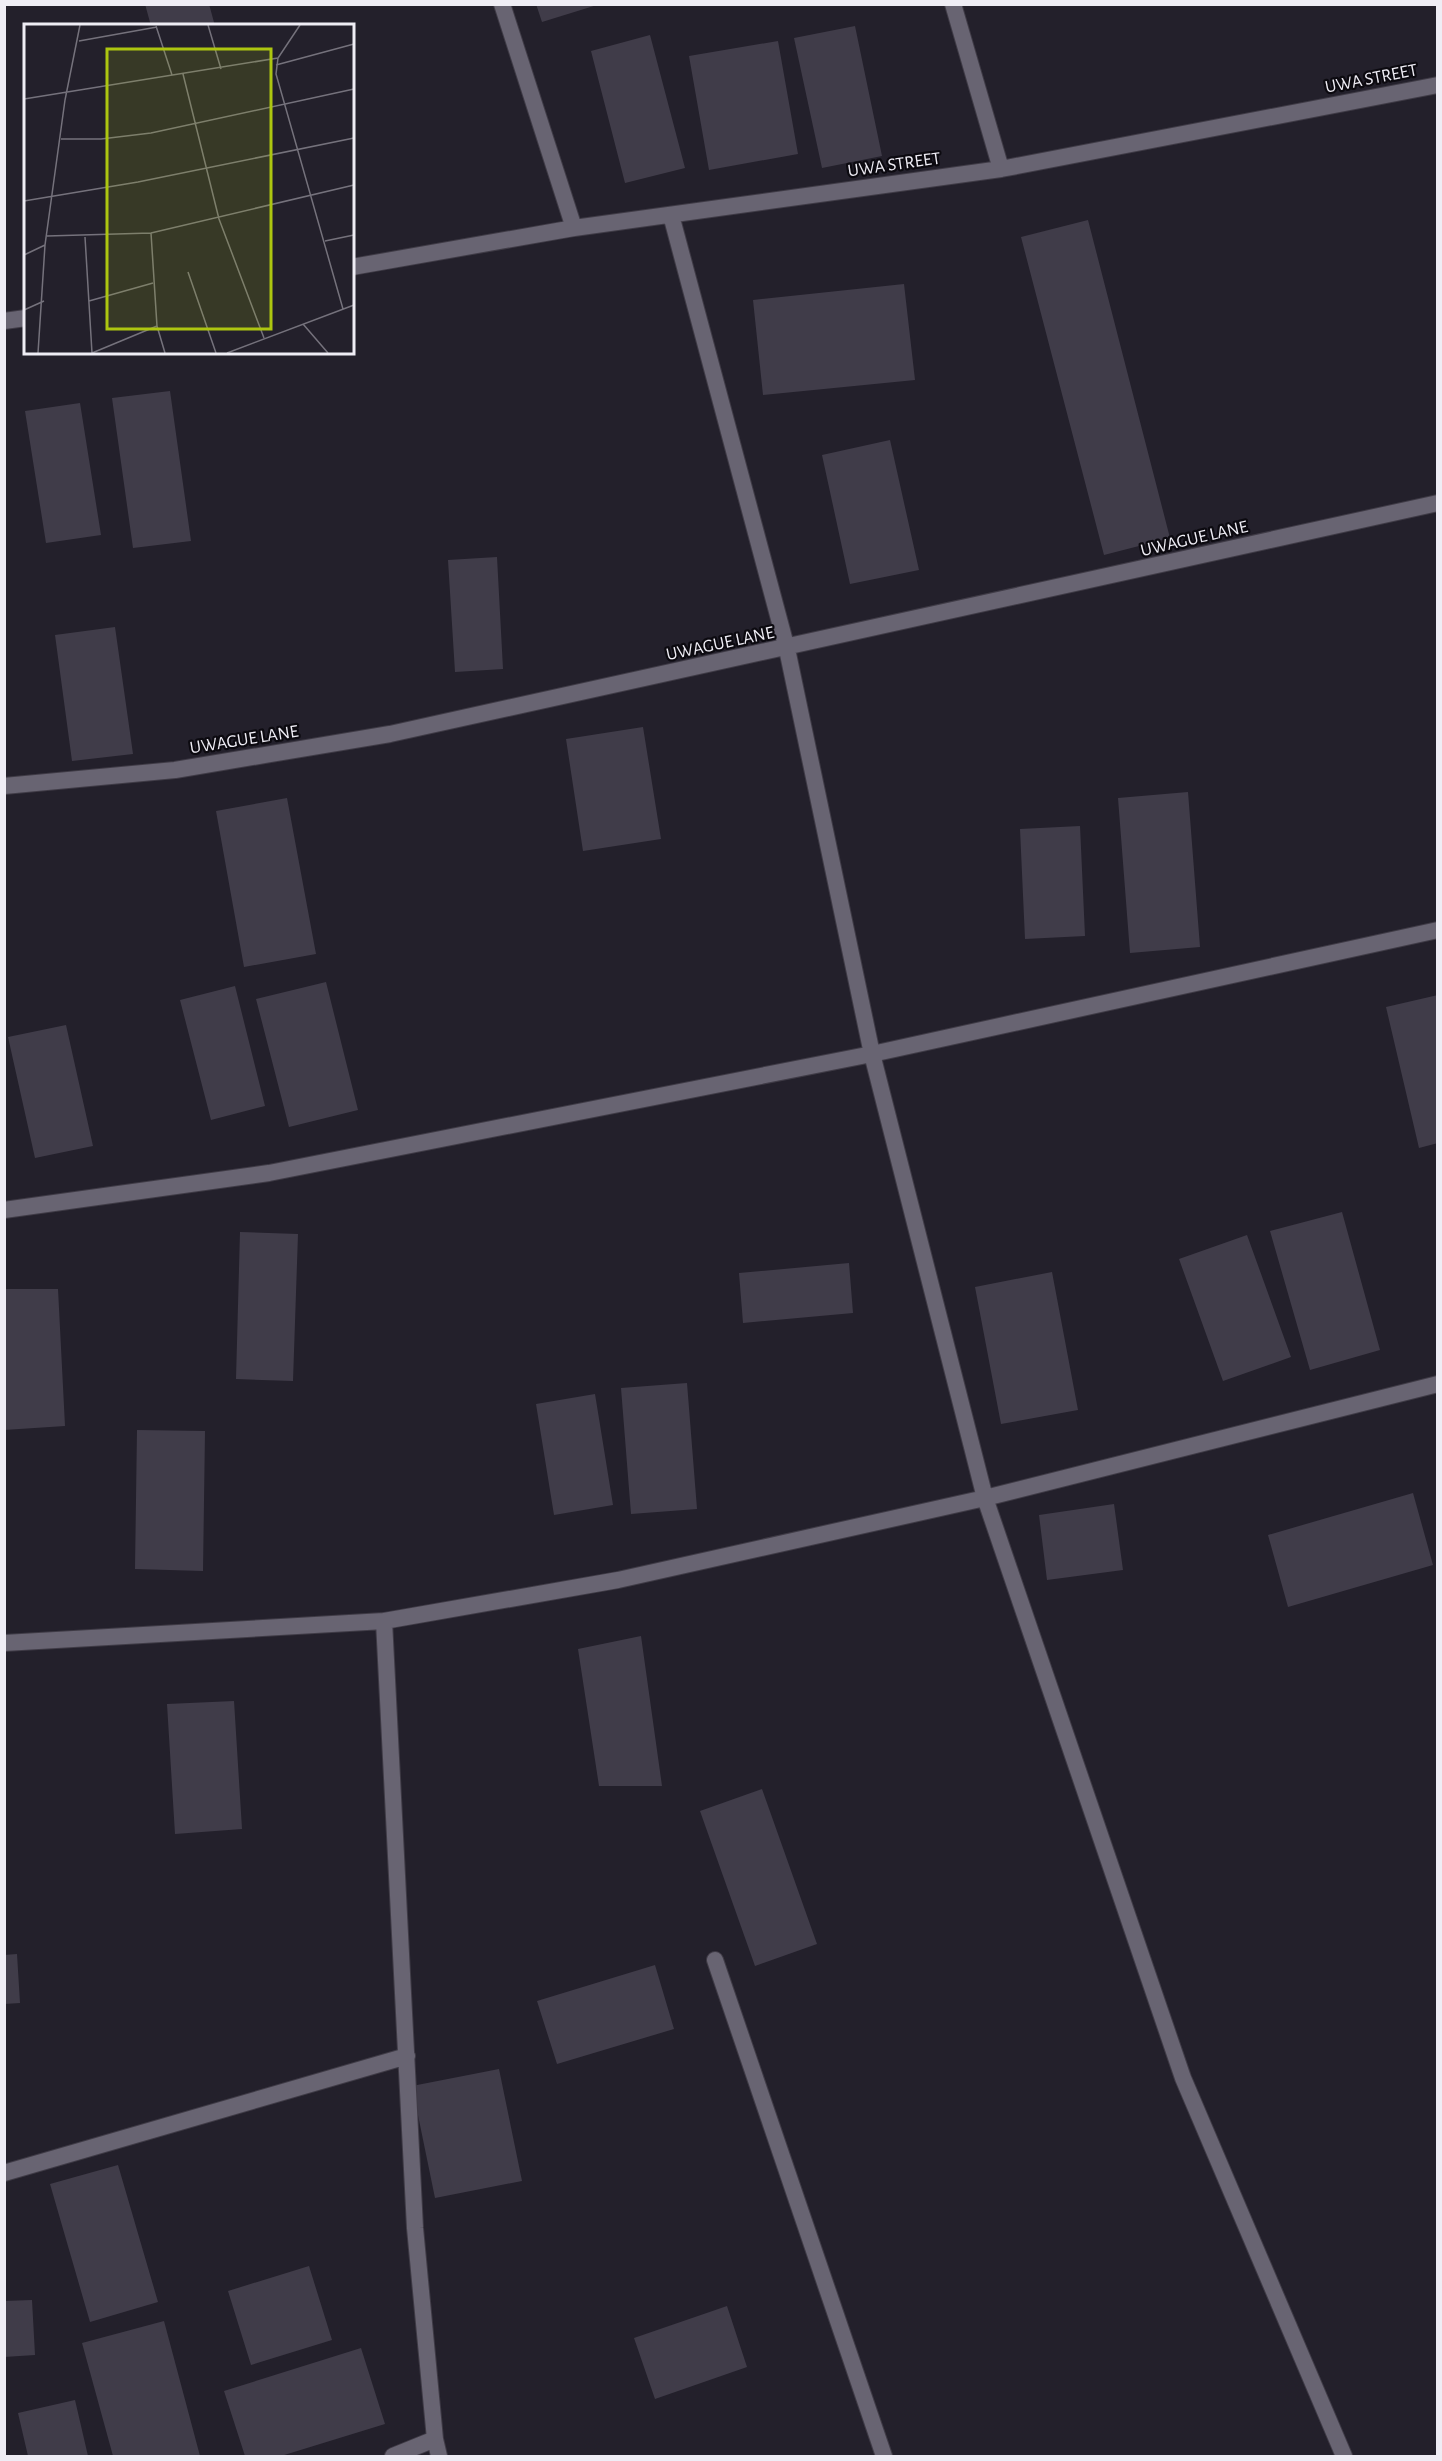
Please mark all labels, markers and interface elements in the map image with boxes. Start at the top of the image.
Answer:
inset map [24,24,354,354]
street label: UWA STREET [1324,61,1419,97]
street label: UWA STREET [847,150,942,180]
street label: UWAGUE LANE [1139,518,1250,560]
street label: UWAGUE LANE [665,624,776,664]
street label: UWAGUE LANE [189,722,300,757]

